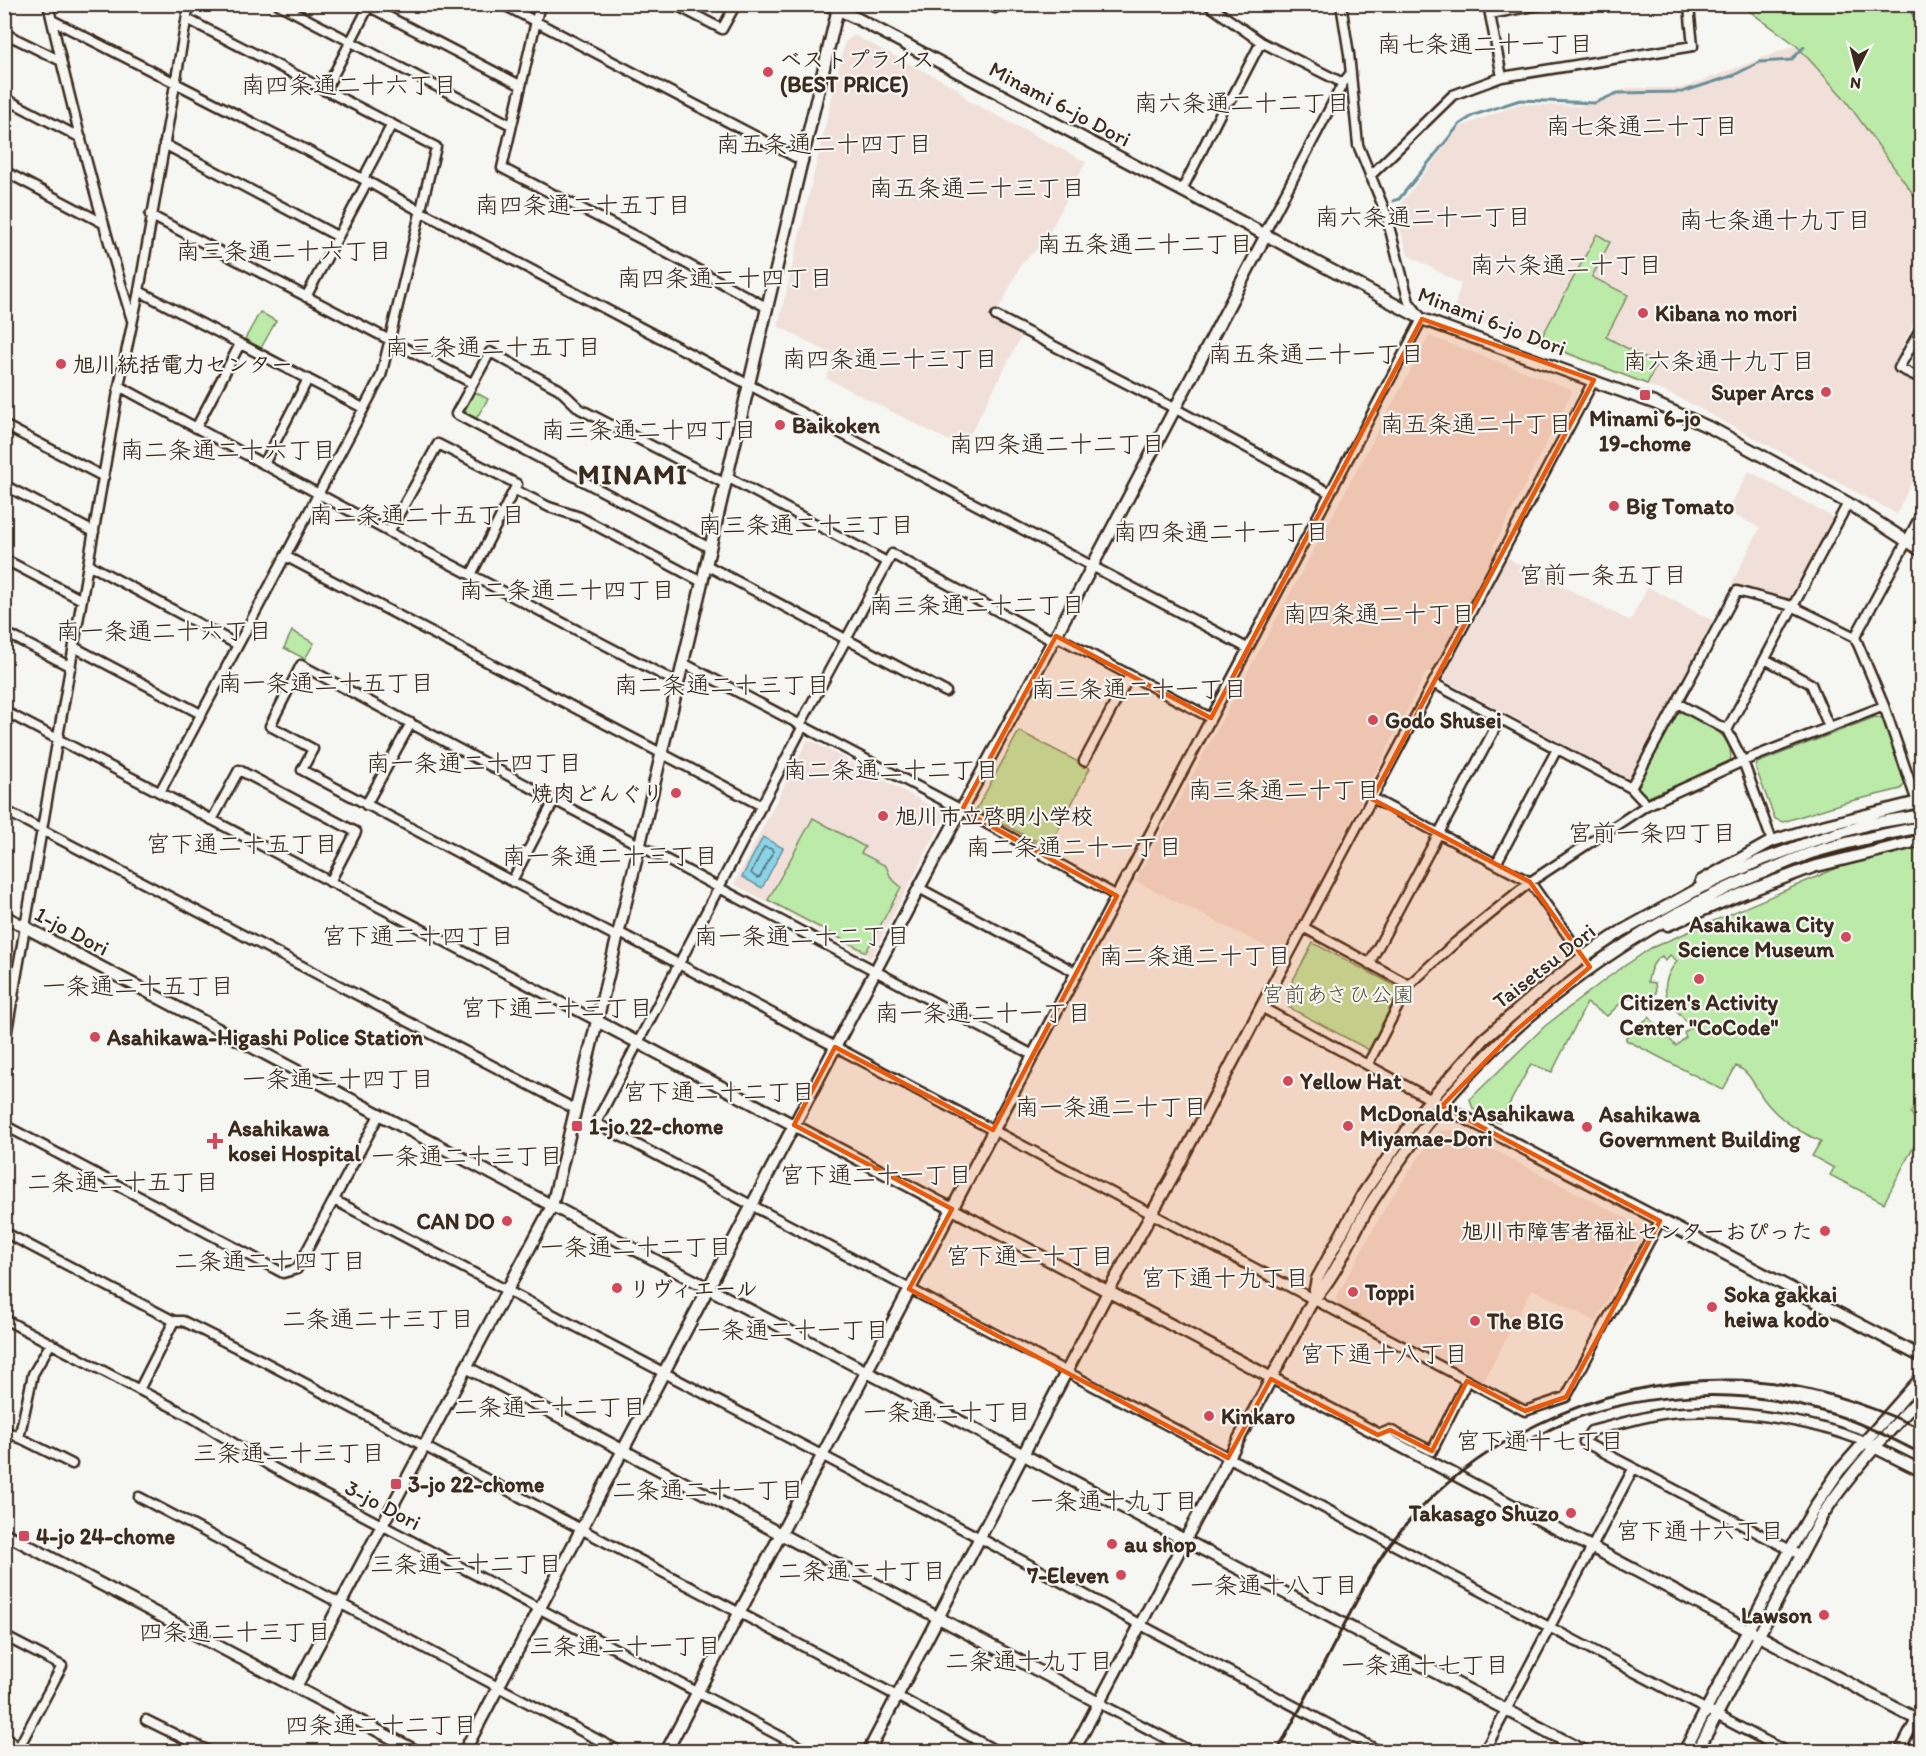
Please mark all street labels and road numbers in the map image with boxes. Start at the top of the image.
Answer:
street label: Minami 6-jo Dori [985,55,1135,153]
street label: Minami 6-jo Dori [1414,280,1570,362]
street label: 1-jo Dori [30,900,114,962]
street label: Taisetsu Dori [1487,918,1601,1014]
street label: 3-jo Dori [340,1474,426,1536]

